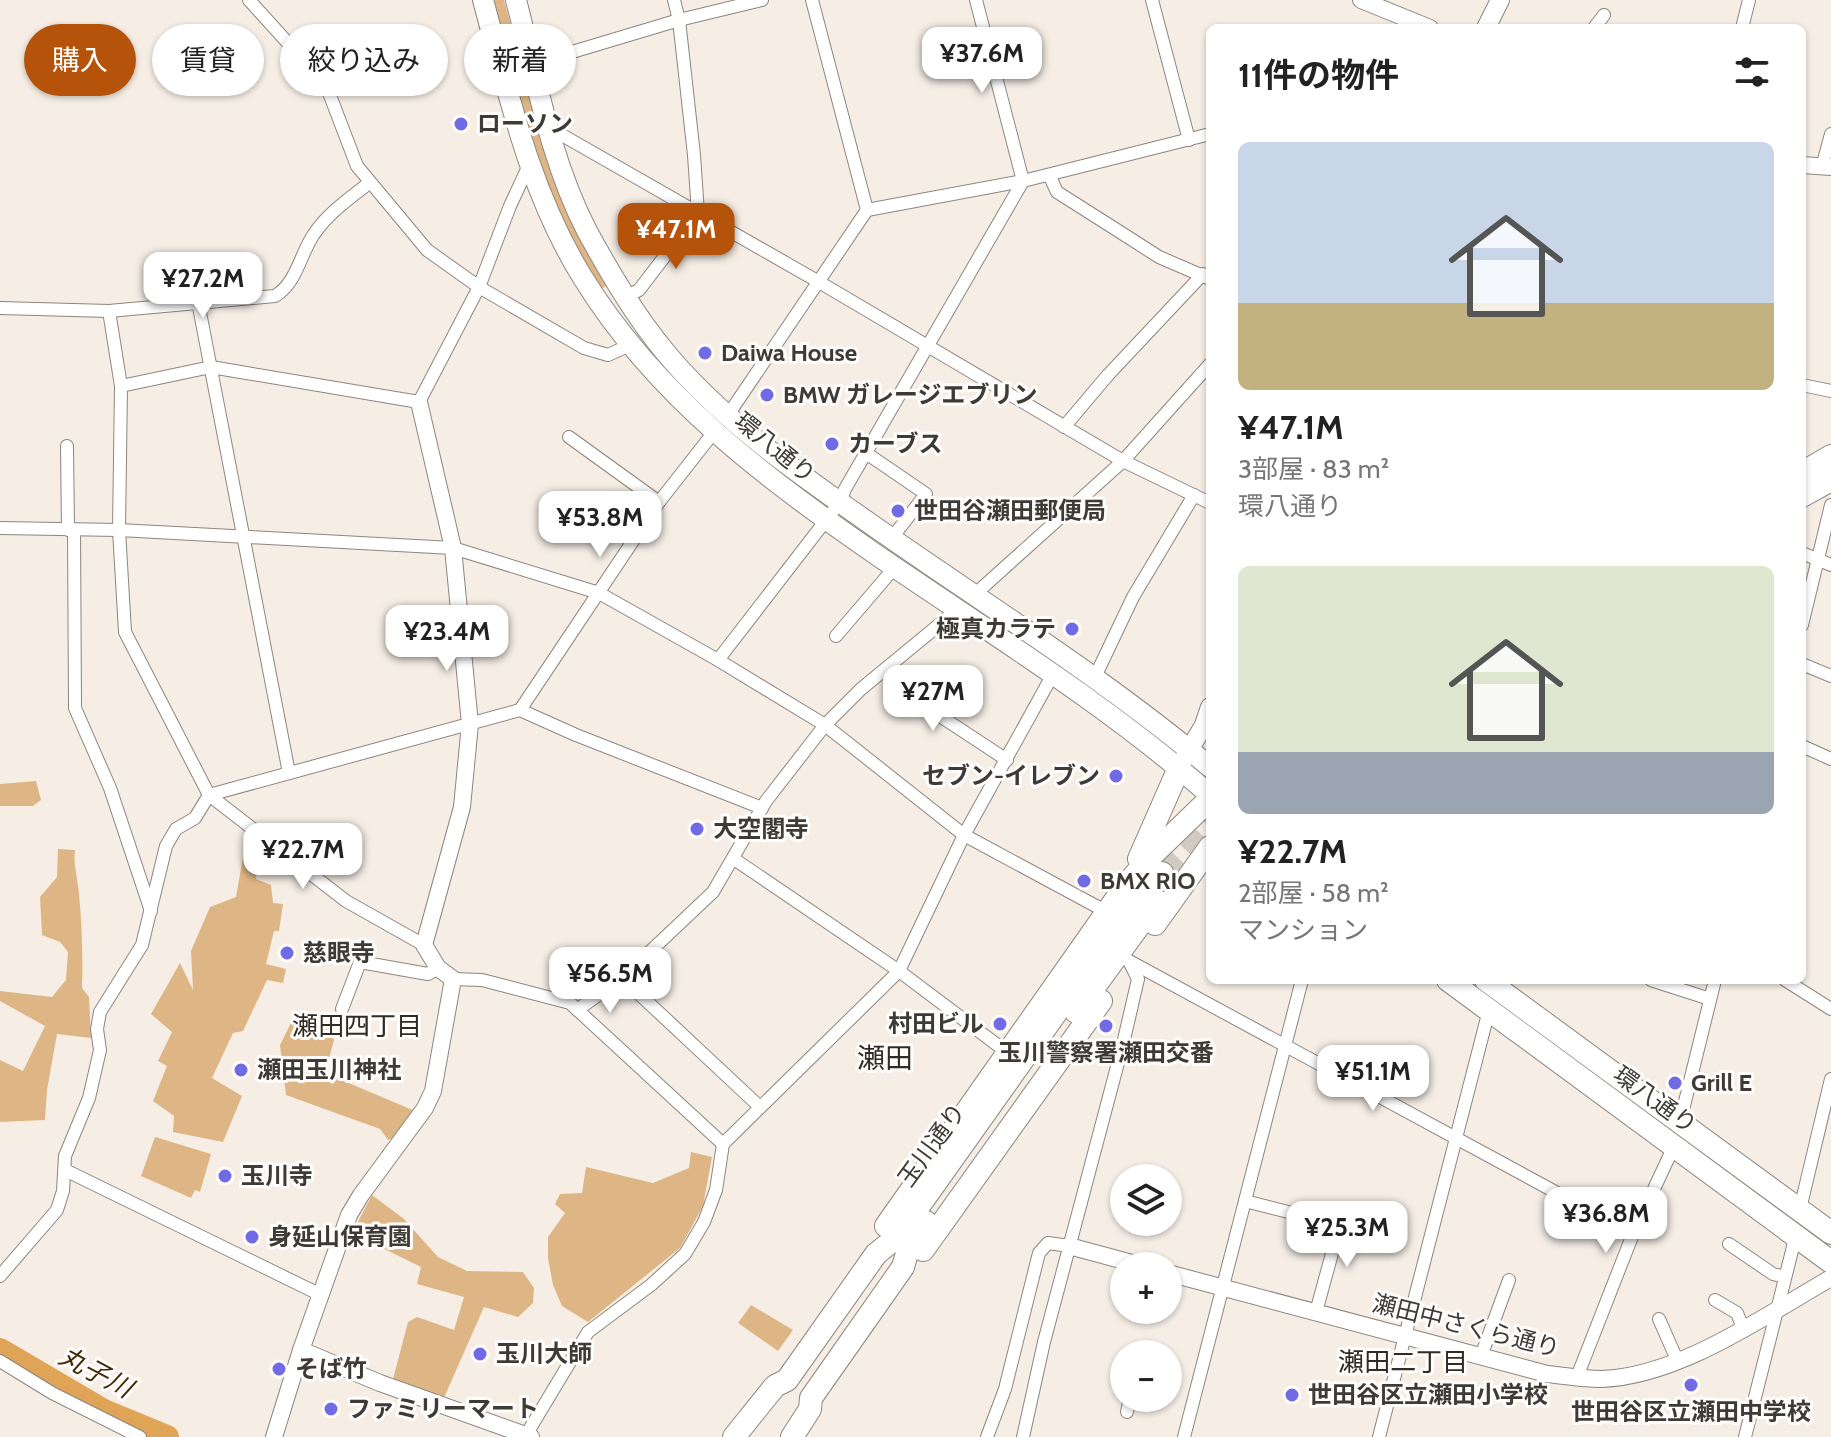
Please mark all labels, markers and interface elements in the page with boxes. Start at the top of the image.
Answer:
chip: 購入 [24,24,136,96]
chip: 賃貸 [152,24,264,96]
chip: 絞り込み [280,24,448,96]
chip: 新着 [464,24,576,96]
pin: ¥37.6M [917,27,1047,95]
text: ¥37.6M [940,37,1024,69]
icon: filters [1730,50,1774,94]
text: 11件の物件 [1238,54,1399,96]
place label: ローソン [477,109,573,138]
marker: ローソン [452,115,470,133]
icon: home [1434,194,1578,338]
pin: ¥47.1M [611,203,741,271]
text: ¥47.1M [636,213,716,245]
pin: ¥27.2M [138,252,268,320]
text: ¥27.2M [162,262,245,294]
place label: Daiwa House [721,338,857,367]
marker: Daiwa House [696,344,714,362]
place label: BMW ガレージエブリン [783,380,1038,409]
marker: BMW ガレージエブリン [758,386,776,404]
street label: 環八通り [729,406,822,489]
text: ¥47.1M [1238,406,1344,448]
place label: カーブス [848,429,943,458]
marker: カーブス [823,435,841,453]
text: 3部屋 · 83 m² [1238,453,1389,485]
text: 環八通り [1238,490,1342,522]
pin: ¥53.8M [535,491,665,559]
place label: 世田谷瀬田郵便局 [914,496,1106,525]
text: ¥53.8M [557,501,643,533]
marker: 世田谷瀬田郵便局 [889,502,907,520]
pin: ¥23.4M [382,605,512,673]
place label: 極真カラテ [936,614,1056,643]
text: ¥23.4M [403,615,491,647]
icon: home [1434,618,1578,762]
marker: 極真カラテ [1063,620,1081,638]
pin: ¥27M [886,665,980,733]
text: ¥27M [901,675,965,707]
place label: セブン-イレブン [922,761,1100,790]
marker: セブン-イレブン [1107,767,1125,785]
place label: 大空閣寺 [713,814,809,843]
marker: 大空閣寺 [688,820,706,838]
pin: ¥22.7M [238,823,368,891]
text: ¥22.7M [1238,830,1347,872]
text: ¥22.7M [261,833,345,865]
place label: BMX RIO [1100,866,1195,895]
marker: BMX RIO [1075,872,1093,890]
text: 2部屋 · 58 m² [1238,877,1389,909]
text: マンション [1238,914,1368,946]
place label: 慈眼寺 [303,938,375,967]
marker: 慈眼寺 [278,944,296,962]
pin: ¥56.5M [545,947,675,1015]
text: ¥56.5M [567,957,653,989]
place label: 村田ビル [888,1009,984,1038]
district label: 瀬田四丁目 [292,1010,422,1042]
marker: 村田ビル [991,1015,1009,1033]
marker: 玉川警察署瀬田交番 [1097,1017,1115,1035]
place label: 玉川警察署瀬田交番 [998,1038,1214,1067]
district label: 瀬田 [857,1041,913,1075]
pin: ¥51.1M [1308,1045,1438,1113]
place label: 瀬田玉川神社 [257,1055,401,1084]
text: ¥51.1M [1335,1055,1411,1087]
street label: 環八通り [1608,1060,1703,1140]
marker: 瀬田玉川神社 [232,1061,250,1079]
place label: Grill E [1691,1068,1752,1097]
marker: Grill E [1666,1074,1684,1092]
street label: 玉川通り [892,1097,972,1192]
place label: 玉川寺 [241,1161,313,1190]
map controls [1110,1164,1182,1412]
button: layers [1110,1164,1182,1236]
marker: 玉川寺 [216,1167,234,1185]
pin: ¥36.8M [1541,1187,1671,1255]
text: ¥36.8M [1562,1197,1650,1229]
pin: ¥25.3M [1282,1201,1412,1269]
text: ¥25.3M [1305,1211,1389,1243]
place label: 身延山保育園 [268,1222,412,1251]
marker: 身延山保育園 [243,1228,261,1246]
button: + [1110,1252,1182,1324]
street label: 瀬田中さくら通り [1369,1288,1563,1363]
place label: 玉川大師 [496,1339,592,1368]
water label: 丸子川 [54,1340,141,1406]
button: − [1110,1340,1182,1412]
marker: 玉川大師 [471,1345,489,1363]
district label: 瀬田二丁目 [1338,1346,1468,1378]
place label: そば竹 [295,1354,367,1383]
marker: そば竹 [270,1360,288,1378]
marker: 世田谷区立瀬田中学校 [1682,1376,1700,1394]
place label: 世田谷区立瀬田小学校 [1308,1380,1548,1409]
marker: 世田谷区立瀬田小学校 [1283,1386,1301,1404]
place label: ファミリーマート [347,1394,539,1423]
place label: 世田谷区立瀬田中学校 [1571,1397,1811,1426]
marker: ファミリーマート [322,1400,340,1418]

